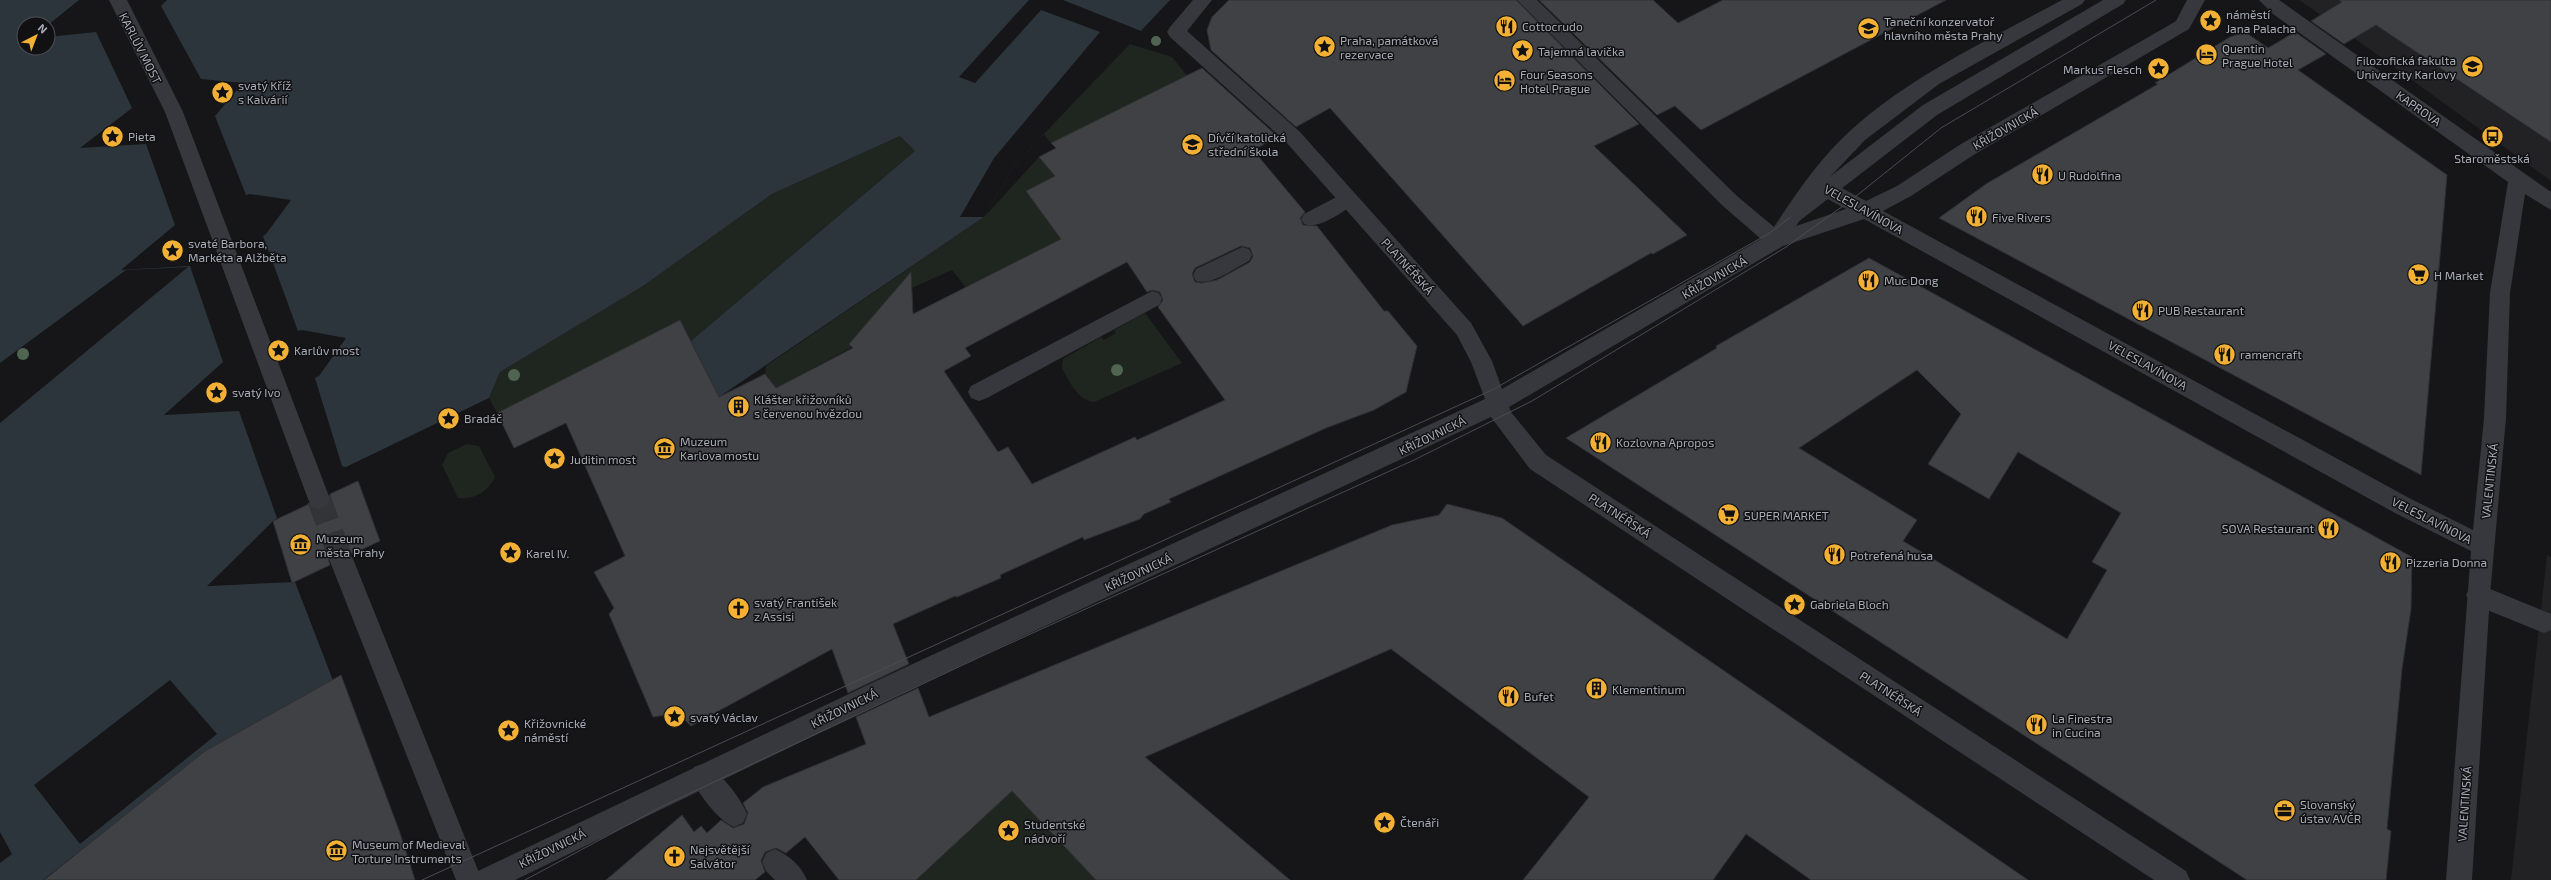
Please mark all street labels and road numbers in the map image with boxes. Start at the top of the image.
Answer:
street label: KARLŮV MOST [117,10,165,86]
street label: KAPROVA [2394,88,2444,129]
street label: KŘIŽOVNICKÁ [1970,104,2040,152]
street label: VELESLAVÍNOVA [1822,182,1906,237]
street label: PLATNÉŘSKÁ [1379,235,1437,297]
street label: KŘIŽOVNICKÁ [1679,253,1749,301]
street label: VELESLAVÍNOVA [2106,338,2190,393]
street label: KŘIŽOVNICKÁ [1396,413,1468,457]
street label: VALENTINSKÁ [2478,442,2500,519]
street label: PLATNÉŘSKÁ [1586,490,1654,540]
street label: VELESLAVÍNOVA [2390,494,2475,546]
street label: KŘIŽOVNICKÁ [1102,550,1174,594]
street label: PLATNÉŘSKÁ [1857,668,1925,718]
street label: KŘIŽOVNICKÁ [808,686,880,730]
street label: VALENTINSKÁ [2454,765,2474,842]
street label: KŘIŽOVNICKÁ [516,826,588,870]

